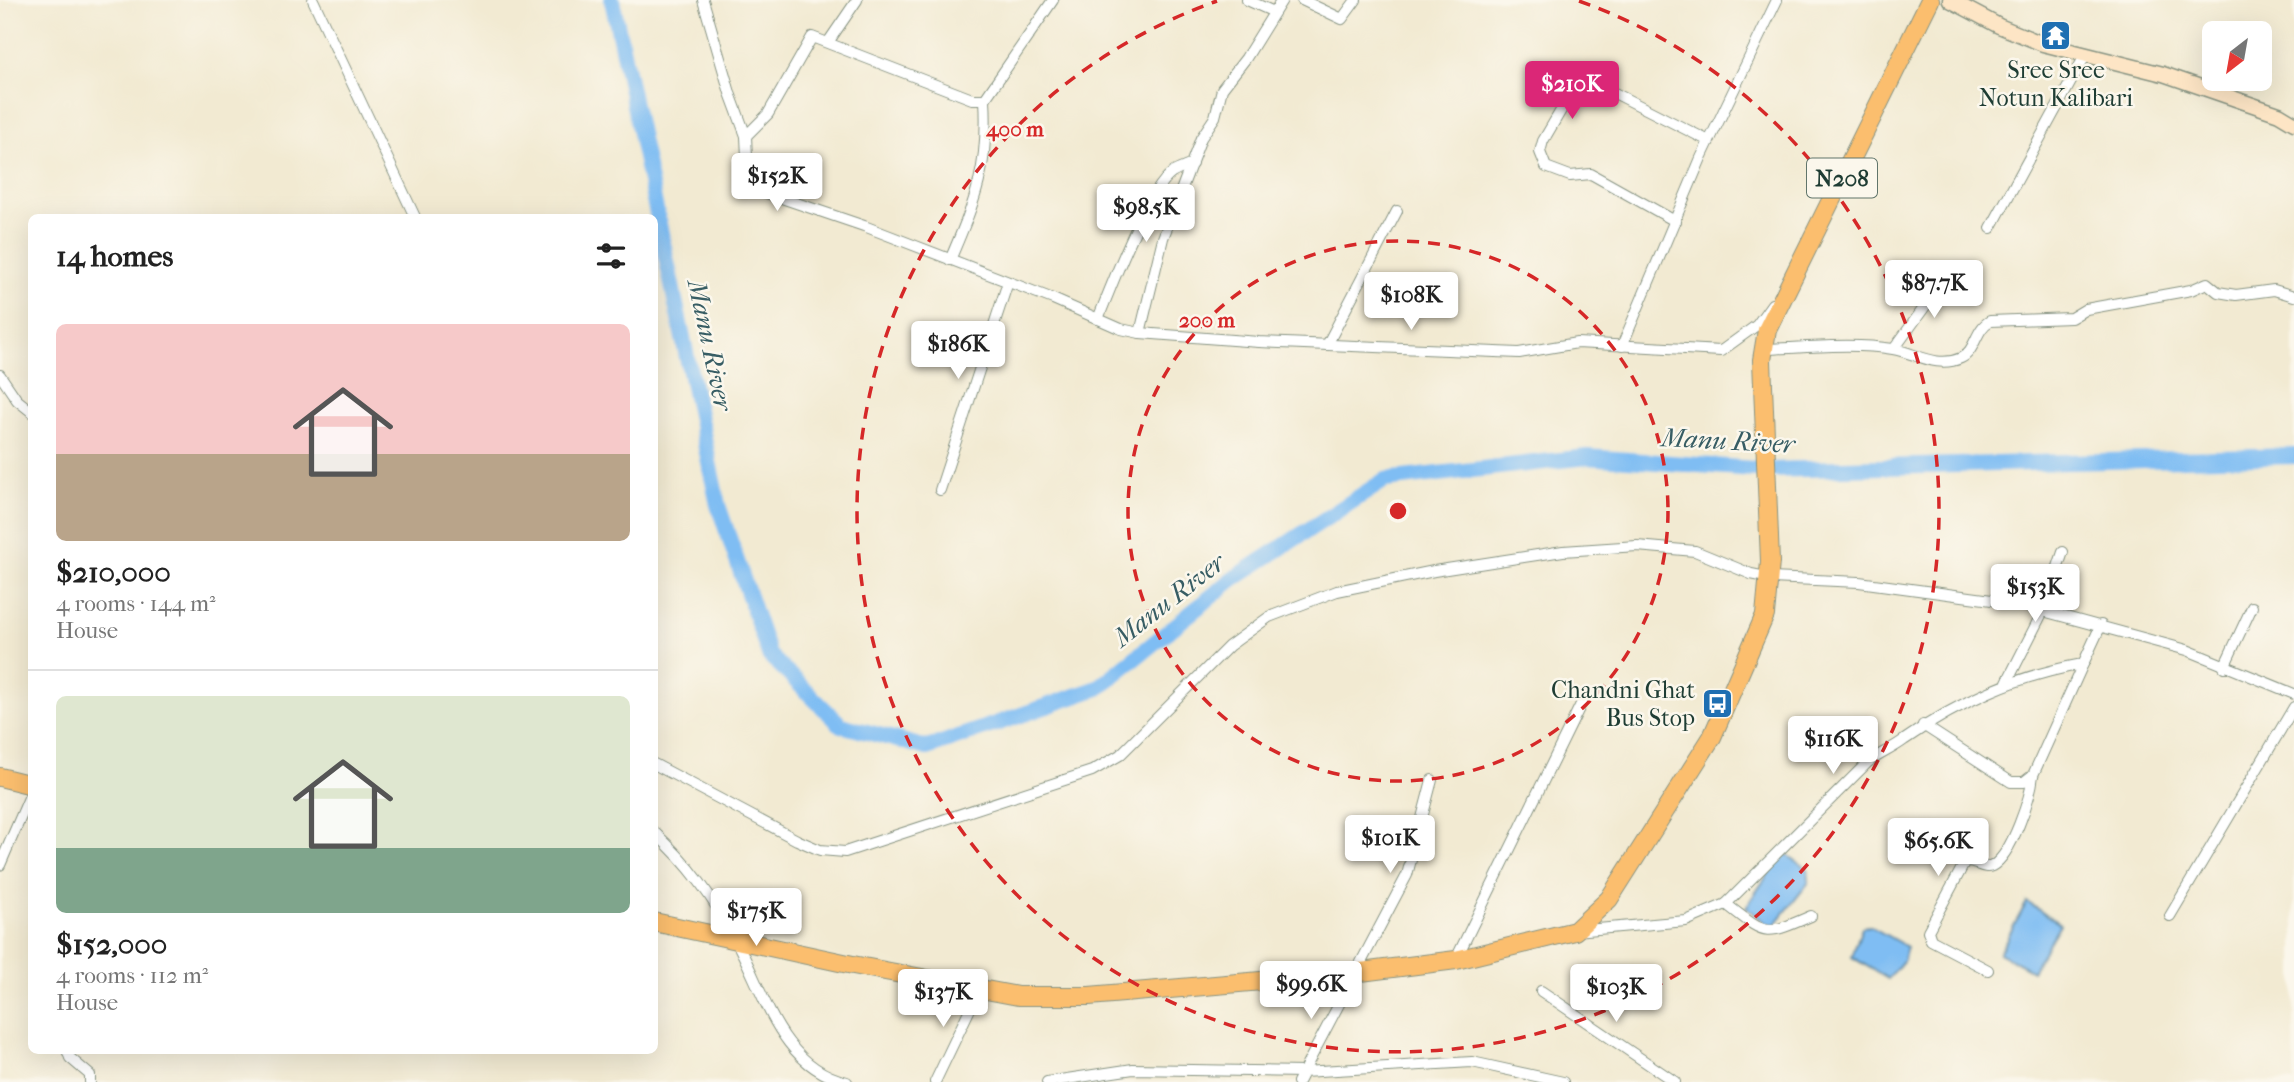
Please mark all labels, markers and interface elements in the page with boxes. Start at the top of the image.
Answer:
temple icon: Sree Sree Notun Kalibari [2039,19,2073,53]
north arrow [2202,21,2272,91]
map controls [2202,21,2272,91]
place label: Sree Sree Notun Kalibari [1979,56,2133,112]
pin: $210K [1523,61,1621,121]
text: $210K [1541,70,1603,97]
text: 400 m [985,117,1044,142]
pin: $152K [728,154,826,213]
road number: N208 [1807,158,1877,197]
text: $152K [747,162,807,189]
pin: $98.5K [1089,184,1203,244]
text: $98.5K [1113,193,1179,220]
icon: filters [592,237,630,275]
text: 14 homes [56,239,173,274]
pin: $87.7K [1877,260,1991,320]
text: $87.7K [1901,269,1967,296]
pin: $108K [1362,272,1460,332]
water label: Manu River [681,275,739,416]
text: $108K [1380,281,1442,308]
text: 200 m [1179,308,1236,332]
pin: $186K [909,322,1007,381]
text: $186K [927,330,989,357]
icon: home [280,369,406,495]
water label: Manu River [1659,422,1798,460]
centre of rings [1386,499,1410,523]
water label: Manu River [1105,545,1233,654]
text: $210,000 [56,555,171,590]
pin: $153K [1986,564,2084,624]
text: $153K [2007,573,2063,600]
text: 4 rooms · 144 m² [56,590,216,617]
text: House [56,617,118,644]
place label: Chandni Ghat Bus Stop [1551,676,1695,732]
bus stop icon: Chandni Ghat Bus Stop [1701,687,1735,721]
pin: $116K [1784,716,1882,776]
text: $116K [1804,725,1862,752]
icon: home [280,741,406,867]
pin: $101K [1341,816,1439,875]
pin: $65.6K [1881,818,1995,878]
text: $101K [1361,824,1419,851]
text: $65.6K [1904,827,1972,854]
pin: $175K [707,888,805,948]
text: $175K [727,897,785,924]
text: $152,000 [56,927,167,962]
text: 4 rooms · 112 m² [56,962,208,989]
pin: $99.6K [1254,962,1368,1021]
pin: $103K [1567,964,1665,1024]
pin: $137K [894,970,992,1029]
text: $99.6K [1276,970,1346,997]
text: $103K [1586,973,1646,1000]
text: $137K [914,978,972,1005]
text: House [56,989,118,1016]

